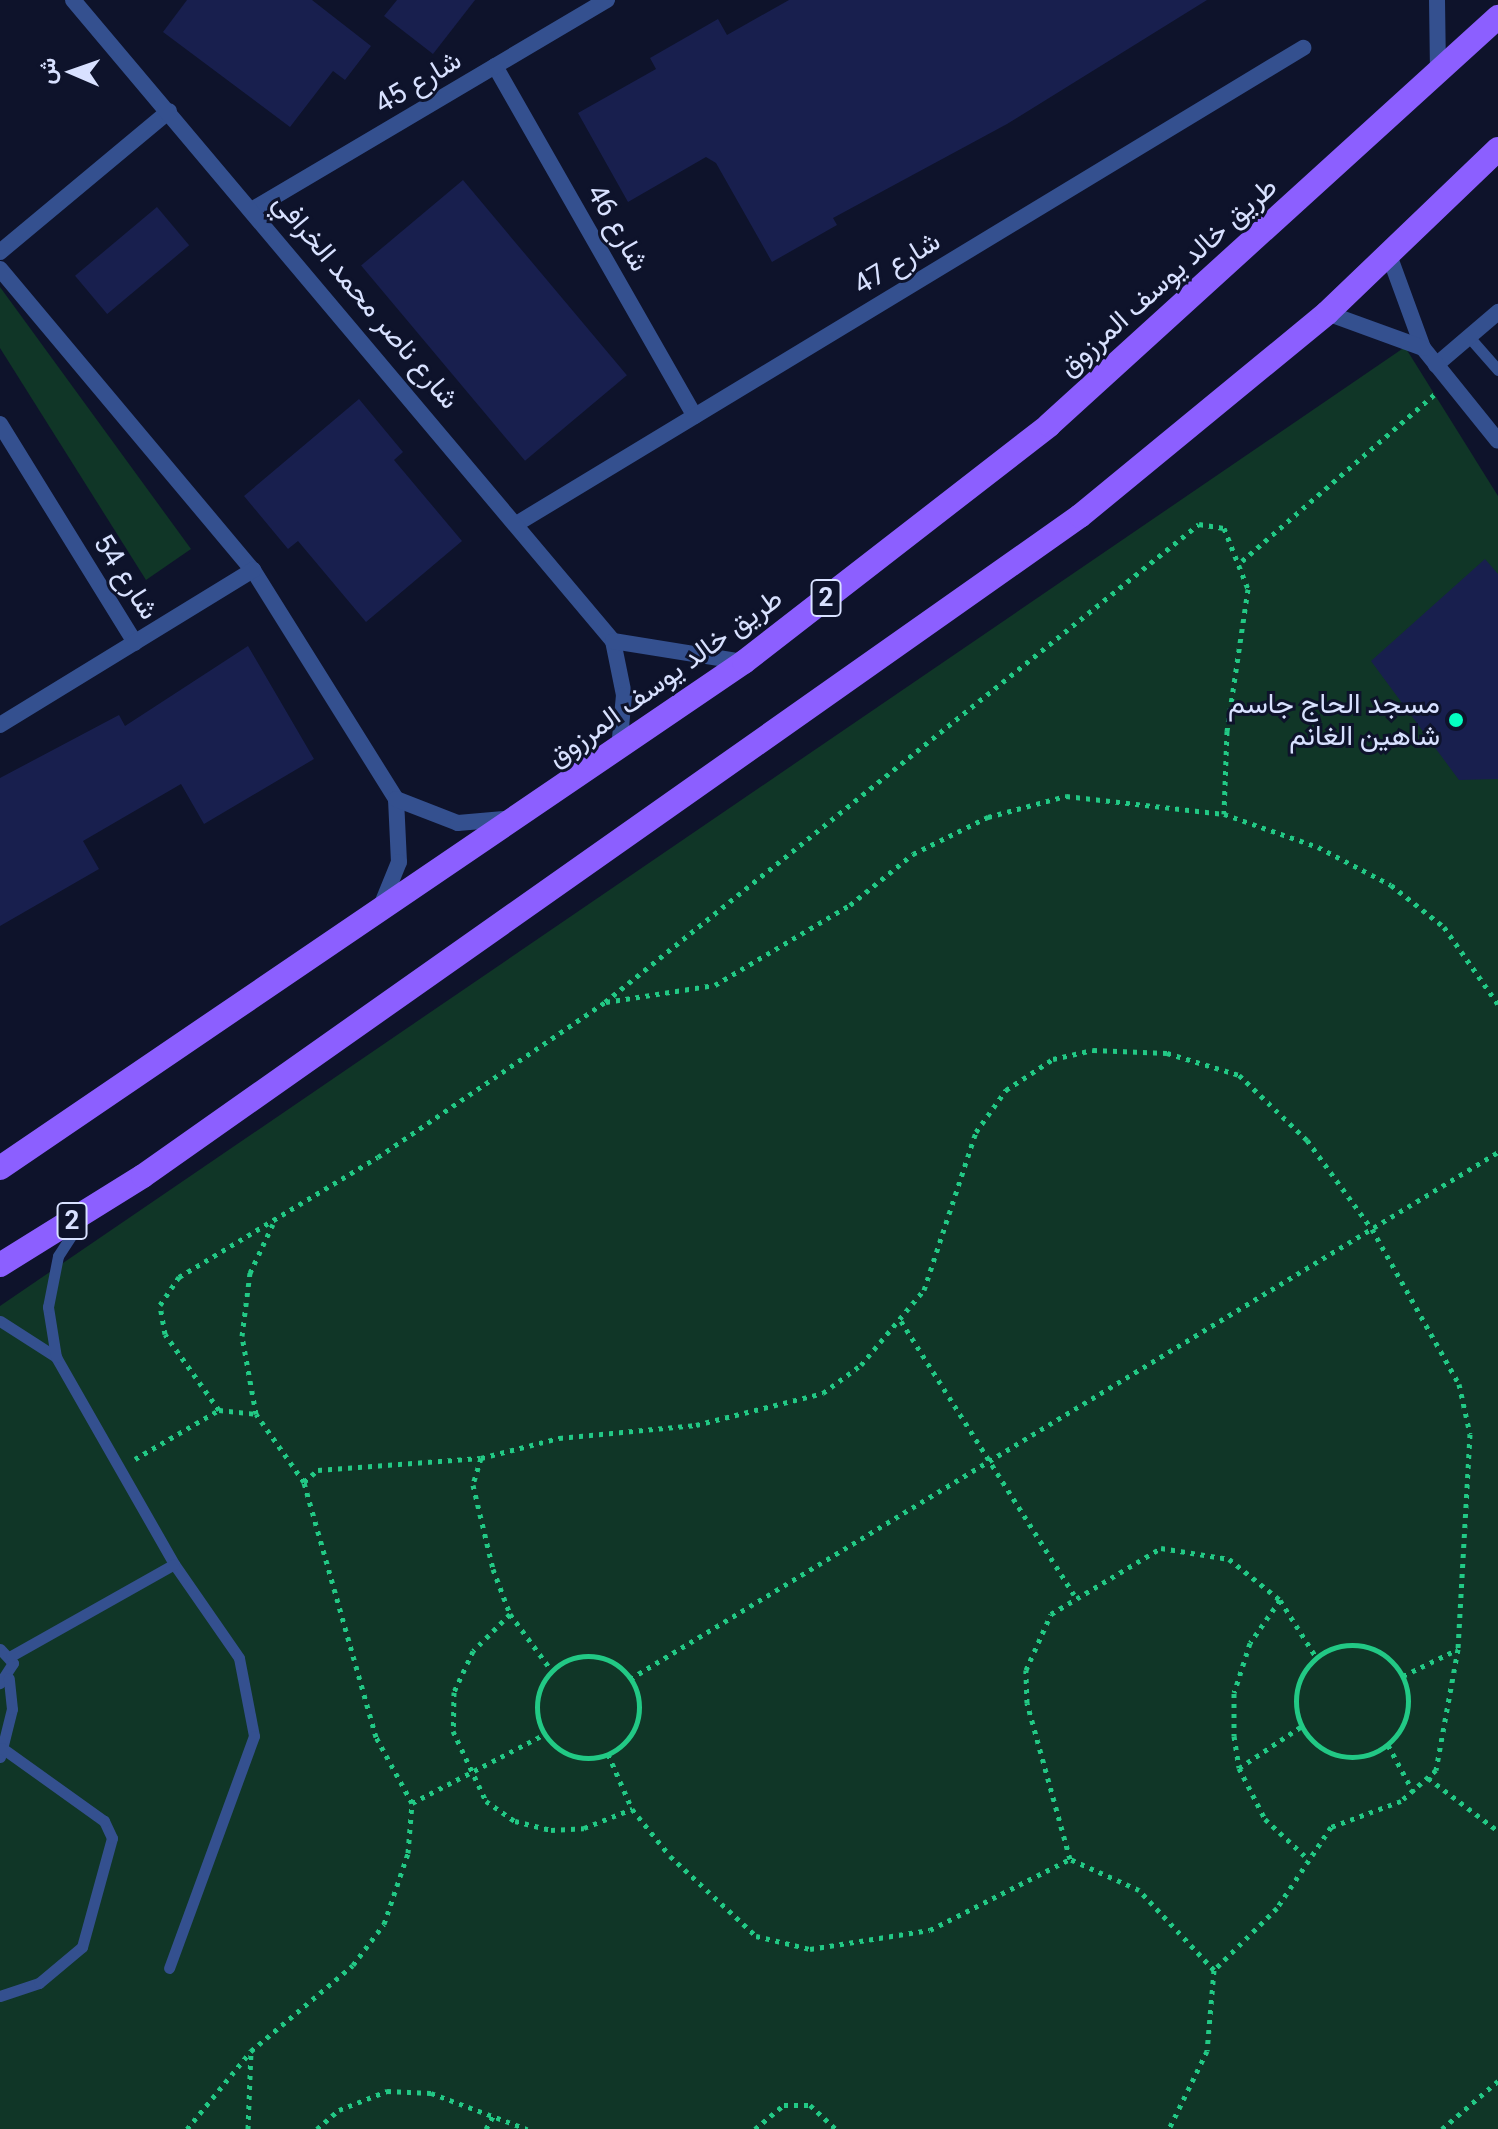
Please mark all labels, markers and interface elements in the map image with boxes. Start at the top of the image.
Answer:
north arrow [32,32,112,112]
street label: شارع 45 [369,43,467,121]
text: ش [35,57,60,85]
street label: طريق خالد يوسف المرزوق [1052,170,1284,384]
street label: شارع 46 [580,179,656,277]
street label: شارع ناصر محمد الخرافي [266,186,466,416]
street label: شارع 47 [848,224,946,302]
street label: شارع 54 [86,528,166,626]
road number: 2 [810,576,842,620]
street label: طريق خالد يوسف المرزوق [541,582,789,774]
place label: مسجد الحاج جاسم شاهين الغانم [1228,687,1440,753]
marker: مسجد الحاج جاسم شاهين الغانم [1447,711,1465,729]
road number: 2 [56,1199,88,1243]

